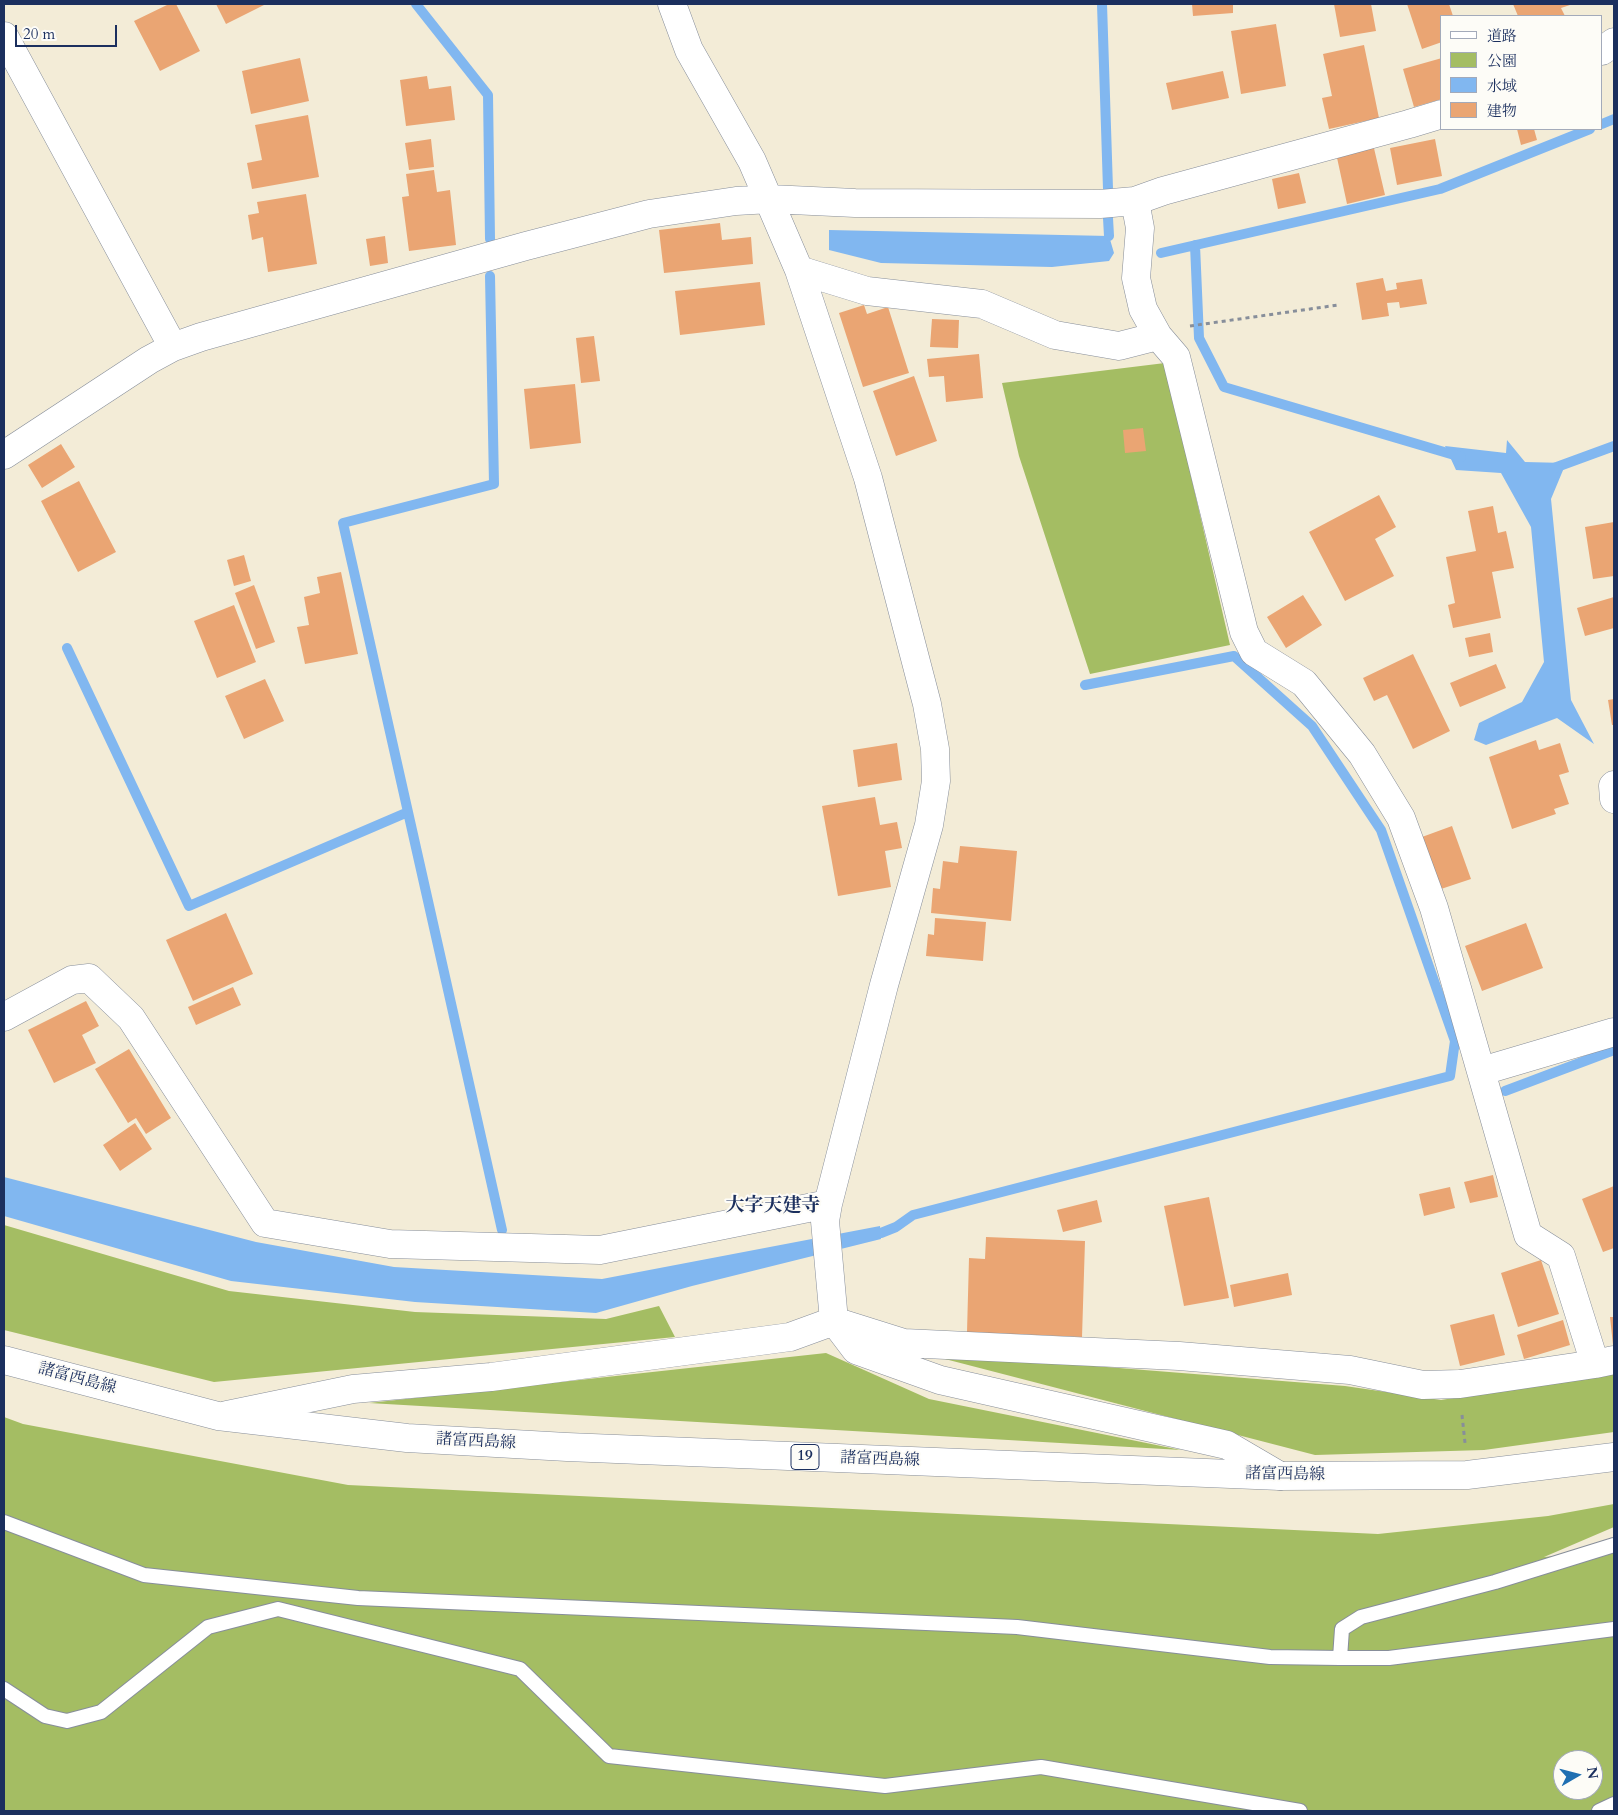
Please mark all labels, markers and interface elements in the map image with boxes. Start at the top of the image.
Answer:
scale bar [18,15,120,47]
legend [1440,15,1603,130]
text: 20 m [23,24,55,44]
text: 道路 [1487,26,1517,46]
text: 公園 [1487,51,1517,71]
text: 水域 [1487,76,1517,96]
text: 建物 [1487,101,1517,121]
district label: 大字天建寺 [726,1196,820,1218]
street label: 諸富西島線 [36,1359,118,1399]
street label: 諸富西島線 [436,1430,516,1454]
road number: 19 [791,1444,819,1470]
street label: 諸富西島線 [840,1449,920,1471]
street label: 諸富西島線 [1245,1465,1325,1485]
north arrow [1553,1750,1603,1800]
text: N [1582,1766,1603,1780]

